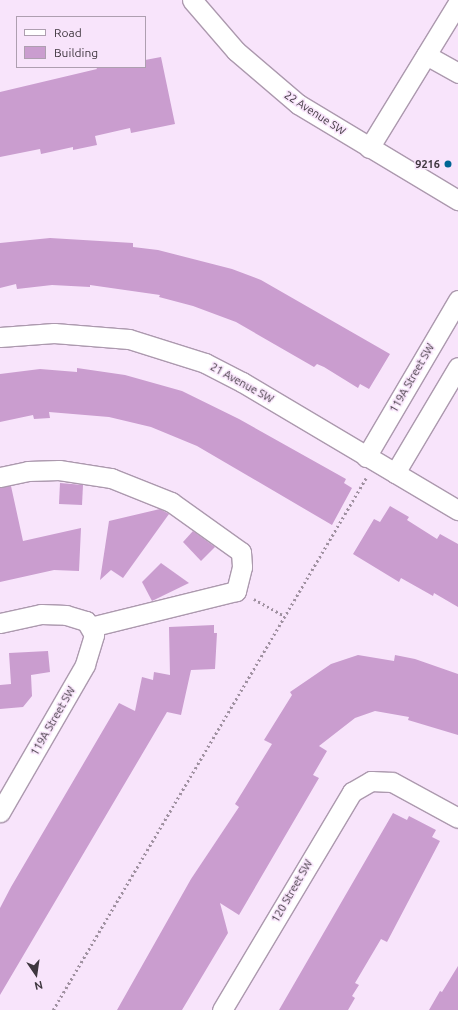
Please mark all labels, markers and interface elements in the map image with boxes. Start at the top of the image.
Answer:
legend [16,16,146,68]
text: Road [54,26,82,39]
text: Building [54,46,98,59]
street label: 22 Avenue SW [282,88,348,138]
place label: 9216 [415,157,440,171]
marker: 9216 [443,159,453,169]
street label: 119A Street SW [387,341,437,415]
street label: 21 Avenue SW [208,360,276,406]
street label: 119A Street SW [28,684,78,758]
street label: 120 Street SW [269,857,315,925]
north arrow [16,954,56,994]
text: N [33,979,44,992]

